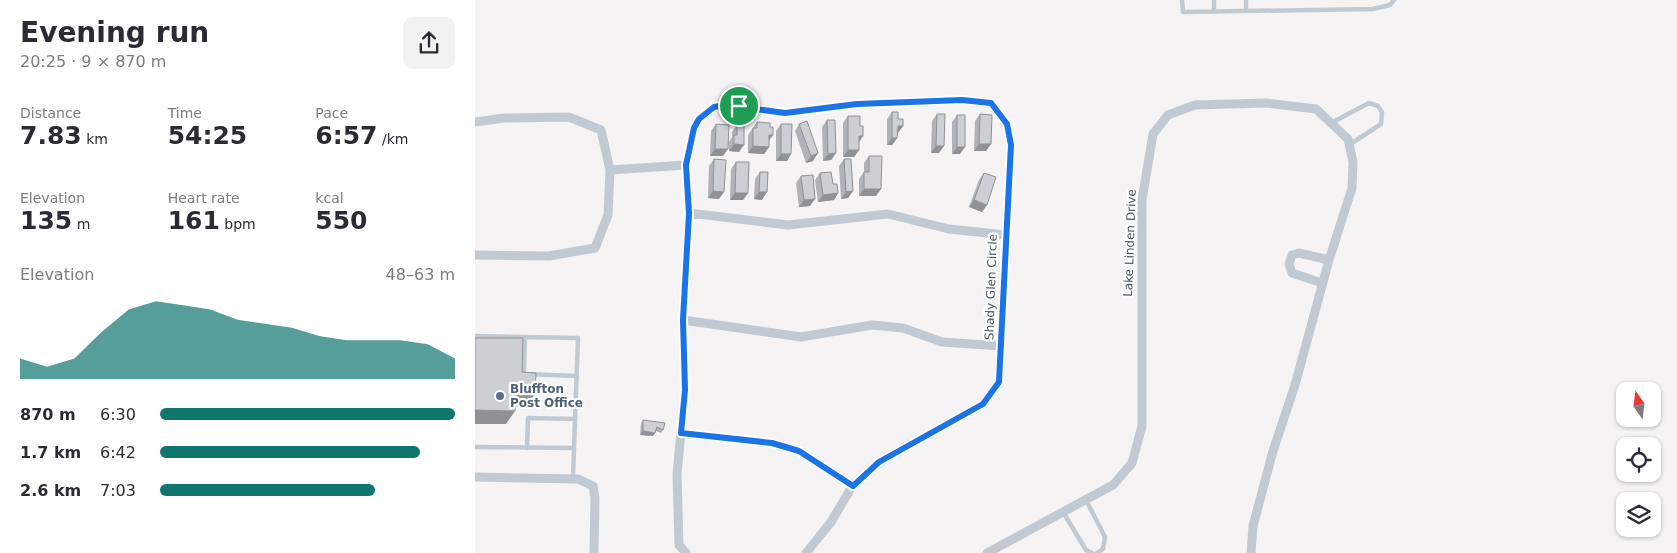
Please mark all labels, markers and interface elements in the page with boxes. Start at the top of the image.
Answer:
text: Evening run [20,16,209,49]
button: share [403,17,455,69]
text: 20:25 · 9 × 870 m [20,52,166,71]
pin [718,85,760,127]
icon: arrive [725,92,753,120]
text: Distance [20,105,81,121]
text: Time [168,105,202,121]
text: Pace [315,105,348,121]
text: 7.83 [20,121,82,150]
text: 54:25 [168,121,247,150]
text: 6:57 [315,121,378,150]
text: km [82,131,108,147]
text: /km [378,131,408,147]
street label: Lake Linden Drive [1121,189,1139,297]
text: Elevation [20,190,85,206]
text: Heart rate [168,190,240,206]
text: kcal [315,190,344,206]
text: 135 [20,206,72,235]
text: 161 [168,206,220,235]
text: 550 [315,206,368,235]
text: m [72,216,90,232]
text: bpm [220,216,256,232]
street label: Shady Glen Circle [982,234,1000,340]
text: Elevation [20,265,94,284]
text: 48–63 m [386,265,455,284]
place label: Bluffton Post Office [510,382,583,410]
north arrow [1616,382,1661,428]
map controls [1616,382,1661,537]
marker: Bluffton Post Office [494,390,506,402]
text: 870 m [20,405,76,424]
text: 6:30 [100,405,136,424]
button: locate [1616,437,1661,482]
text: 1.7 km [20,443,81,462]
text: 6:42 [100,443,136,462]
text: 2.6 km [20,481,81,500]
text: 7:03 [100,481,136,500]
button: layers [1616,492,1661,537]

